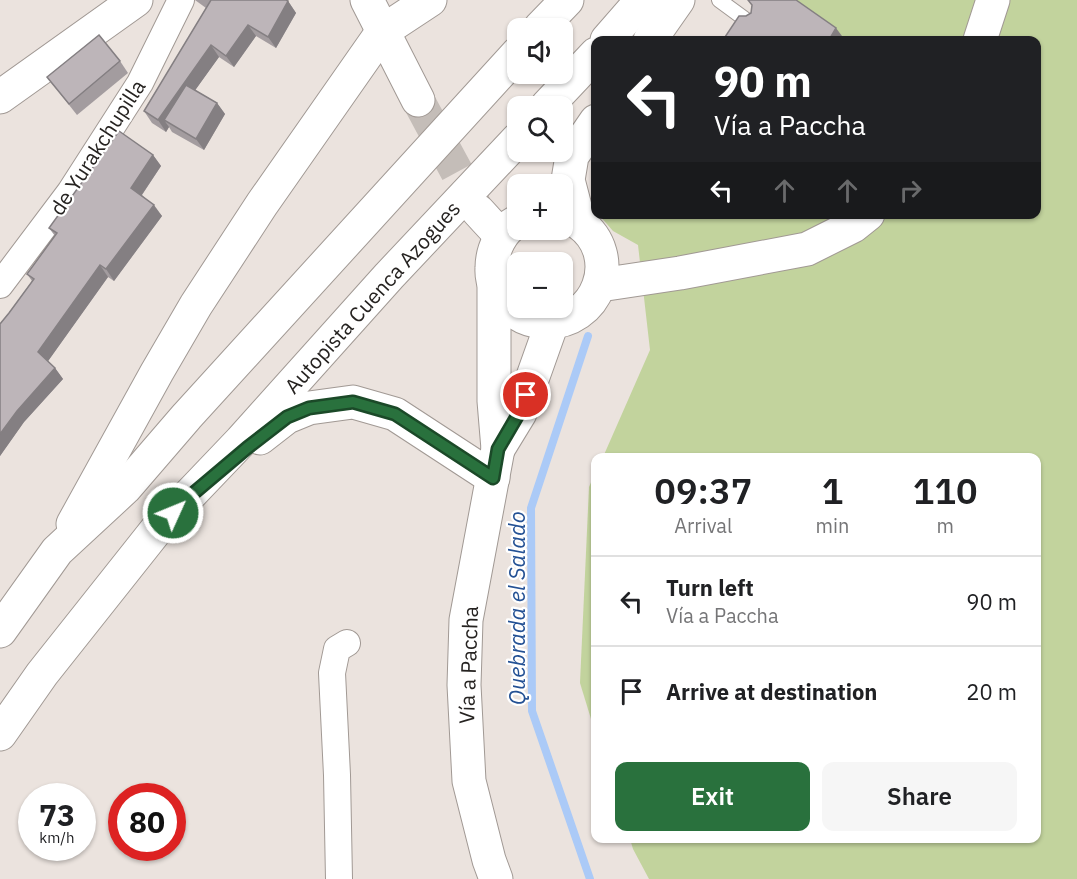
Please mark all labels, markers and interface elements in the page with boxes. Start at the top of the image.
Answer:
map controls [507,18,573,318]
button: sound [507,18,573,84]
text: 90 m [714,54,812,109]
icon: left [615,60,693,138]
street label: de Yurakchupilla [43,74,151,220]
button: search [507,96,573,162]
text: Vía a Paccha [714,107,866,142]
button: + [507,174,573,240]
icon: left [705,174,738,207]
icon: ahead [768,174,801,207]
icon: ahead [831,174,864,207]
icon: right [894,174,927,207]
street label: Autopista Cuenca Azogues [278,195,466,399]
button: − [507,252,573,318]
pin [500,369,551,420]
icon: arrive [509,378,542,411]
text: 09:37 [654,467,752,514]
text: 1 [822,467,843,514]
text: 110 [913,467,978,514]
position arrow [141,481,205,545]
water label: Quebrada el Salado [502,511,531,705]
text: Arrival [674,512,732,539]
text: min [816,512,849,539]
text: m [936,512,954,539]
text: Turn left [666,573,754,602]
icon: left [615,585,648,618]
text: 90 m [966,587,1017,616]
text: Vía a Paccha [666,602,779,629]
street label: Vía a Paccha [452,605,484,725]
icon: arrive [615,675,648,708]
text: Arrive at destination [666,677,877,706]
text: 20 m [966,677,1017,706]
button: Exit [615,762,810,831]
button: Share [822,762,1017,831]
speed limit sign: 80 [108,783,186,861]
text: 73 [39,795,75,834]
text: km/h [39,828,75,847]

